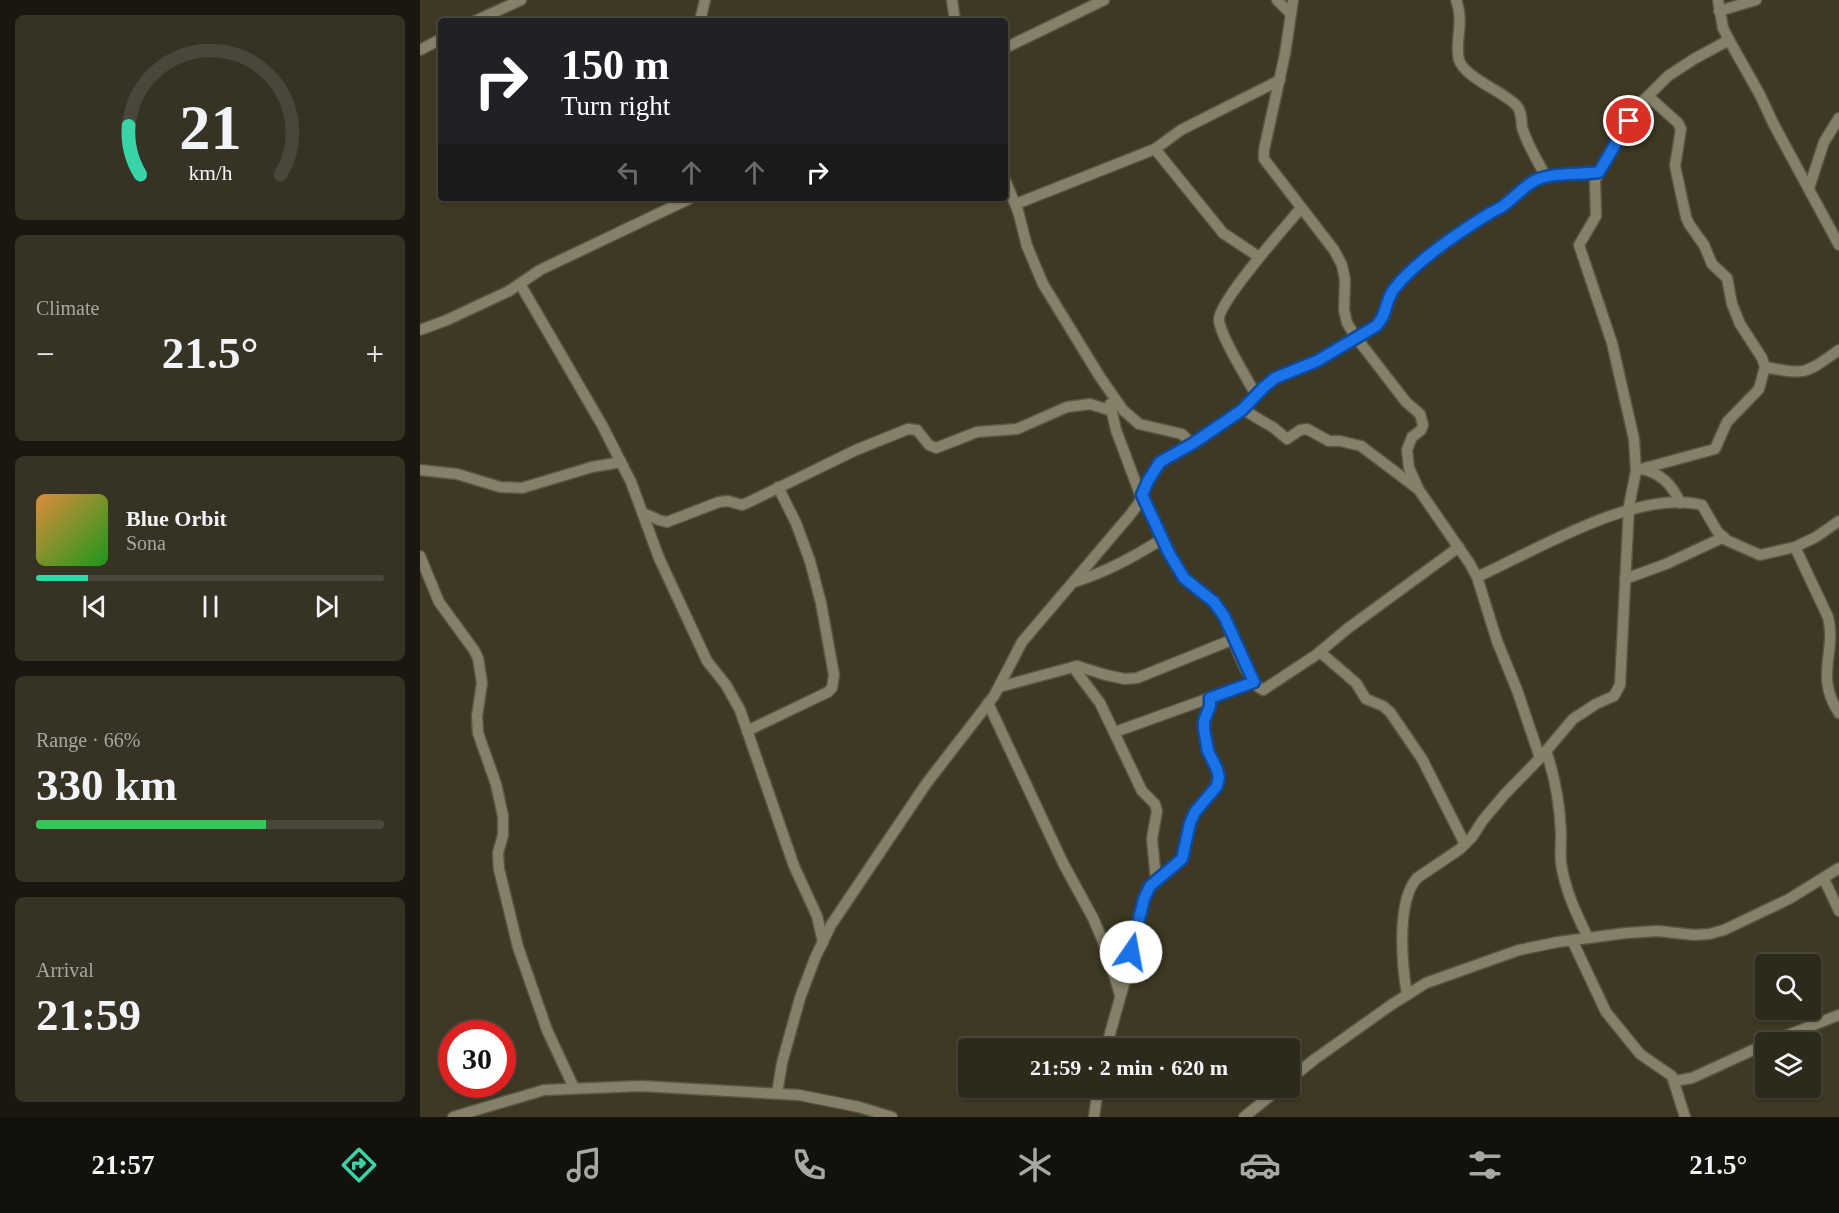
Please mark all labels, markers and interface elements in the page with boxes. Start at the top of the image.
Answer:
icon: right [462,42,540,120]
text: 150 m [561,42,670,88]
text: Turn right [561,91,670,121]
text: 21 [179,93,241,162]
pin [1603,95,1654,146]
icon: arrive [1612,104,1645,137]
icon: left [612,156,645,189]
icon: ahead [675,156,708,189]
icon: ahead [738,156,771,189]
icon: right [801,156,834,189]
text: km/h [188,161,232,185]
text: Climate [36,297,99,319]
text: 21.5° [162,328,258,378]
text: − [36,336,55,372]
text: + [365,336,384,372]
text: Blue Orbit [126,506,227,531]
text: Sona [126,532,166,554]
icon: previous [78,590,111,623]
icon: pause [194,590,227,623]
icon: next [310,590,343,623]
text: Range · 66% [36,729,140,751]
text: 330 km [36,760,177,810]
position arrow [1099,920,1163,984]
map controls [1755,954,1821,1098]
button: search [1755,954,1821,1020]
text: Arrival [36,959,94,981]
text: 21:59 [36,990,141,1040]
speed limit sign: 30 [438,1020,516,1098]
button: layers [1755,1032,1821,1098]
text: 21:59 · 2 min · 620 m [1030,1055,1228,1080]
icon: directions [338,1144,380,1186]
icon: music [563,1144,605,1186]
icon: phone [788,1144,830,1186]
icon: climate [1014,1144,1056,1186]
icon: car [1239,1144,1281,1186]
icon: filters [1464,1144,1506,1186]
text: 21:57 [92,1150,155,1180]
text: 21.5° [1689,1150,1747,1180]

